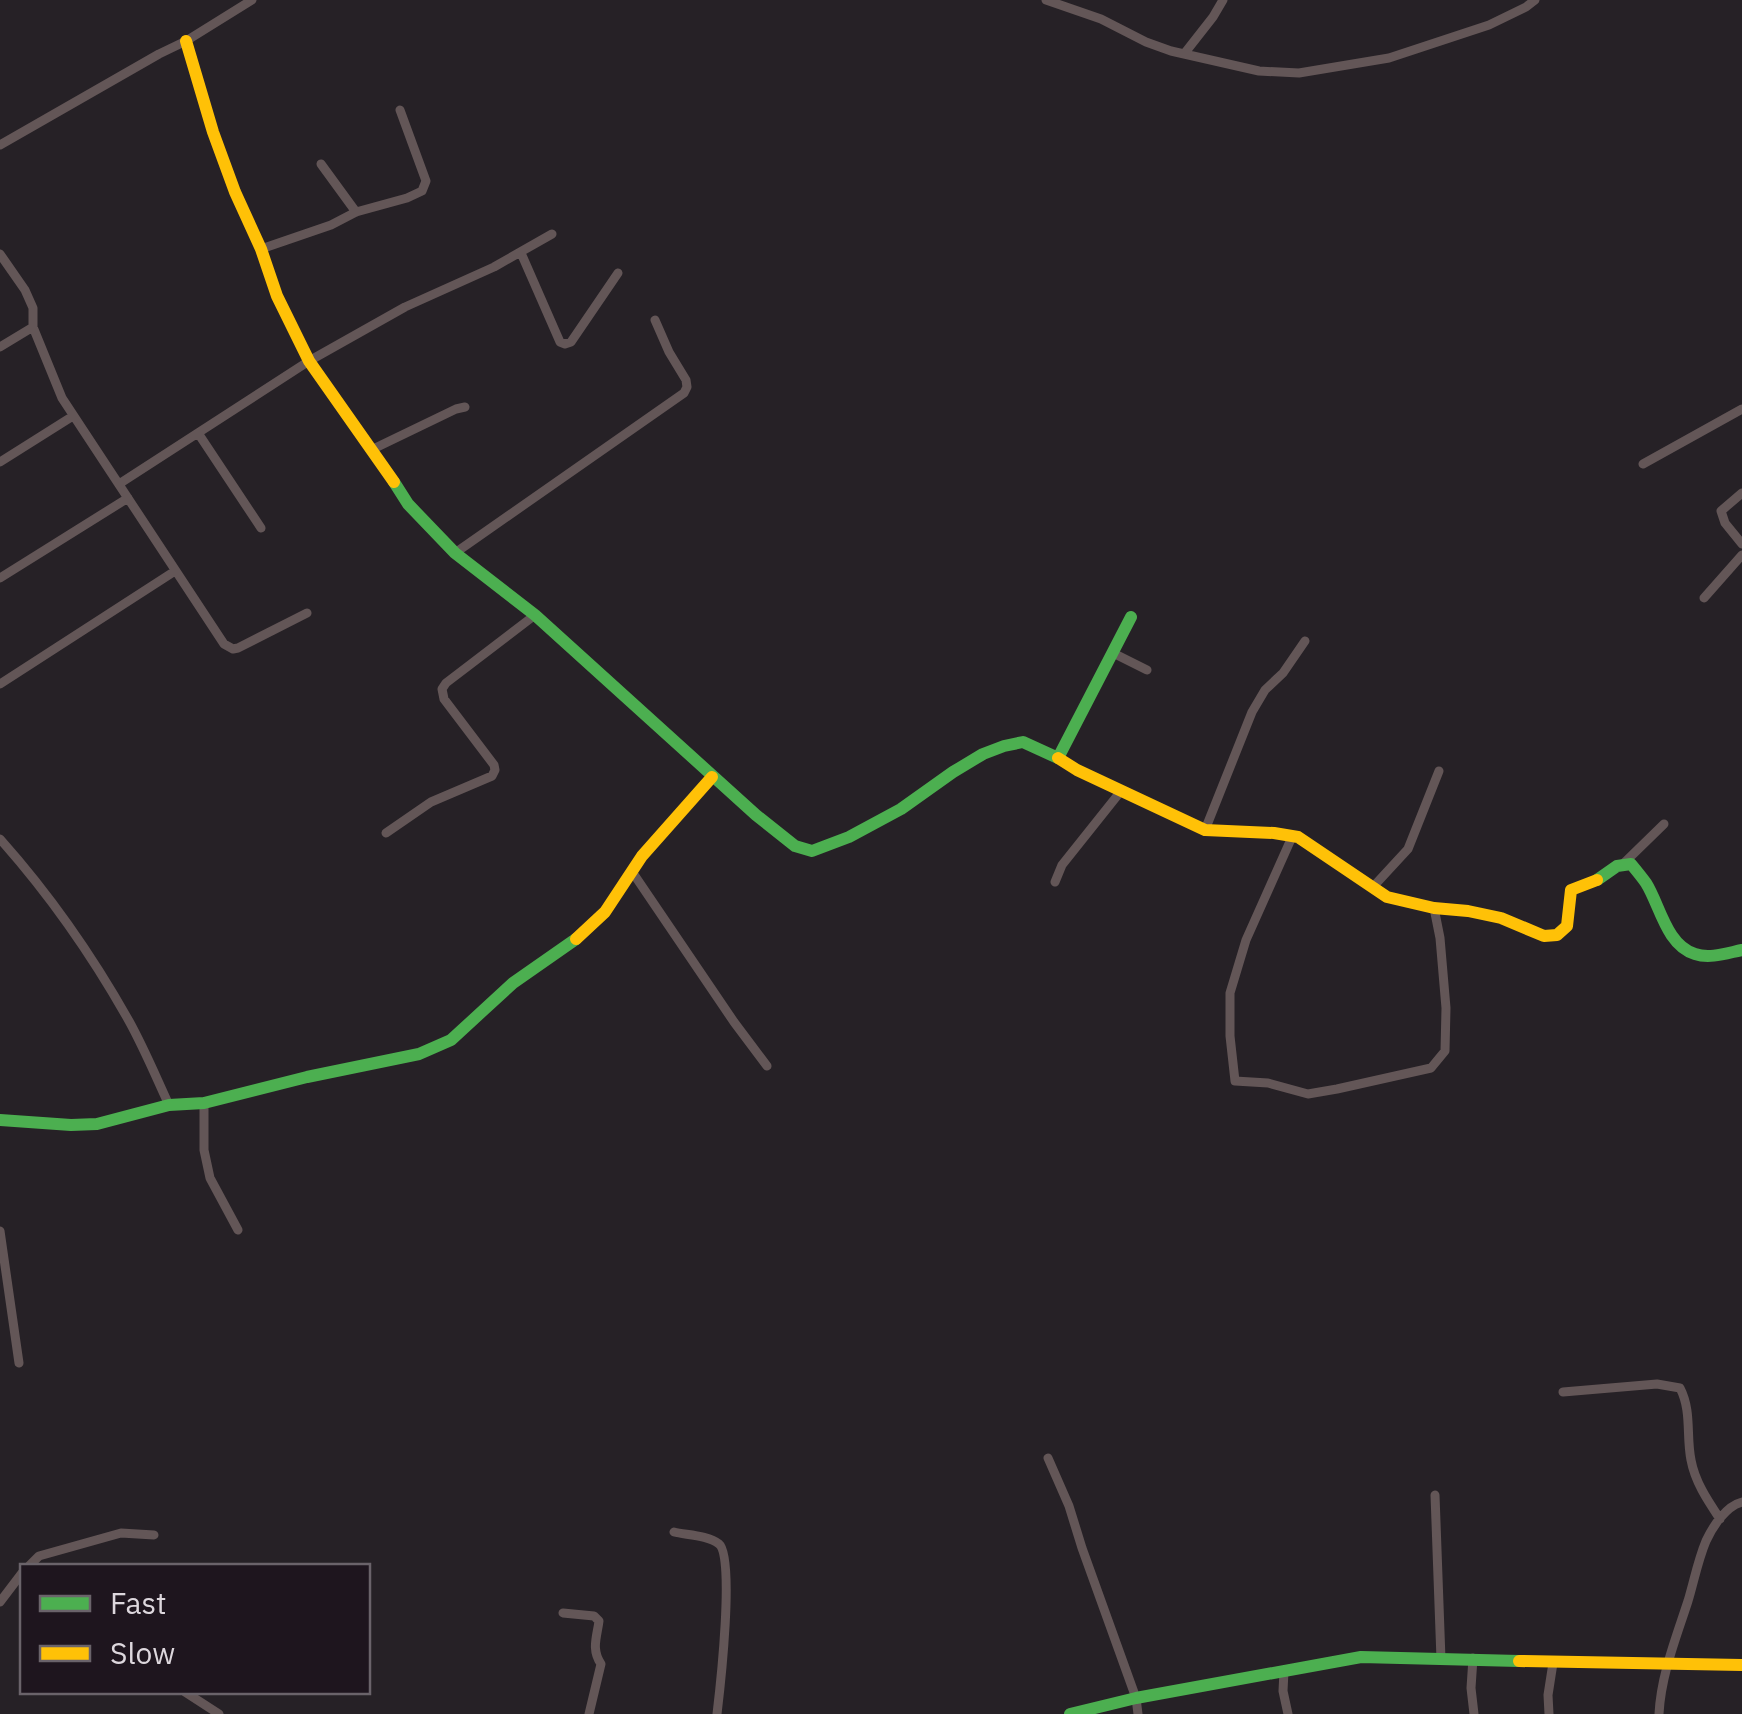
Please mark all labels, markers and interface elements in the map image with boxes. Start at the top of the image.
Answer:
legend [20,1564,370,1694]
text: Fast [110,1583,167,1622]
text: Slow [110,1633,175,1672]

